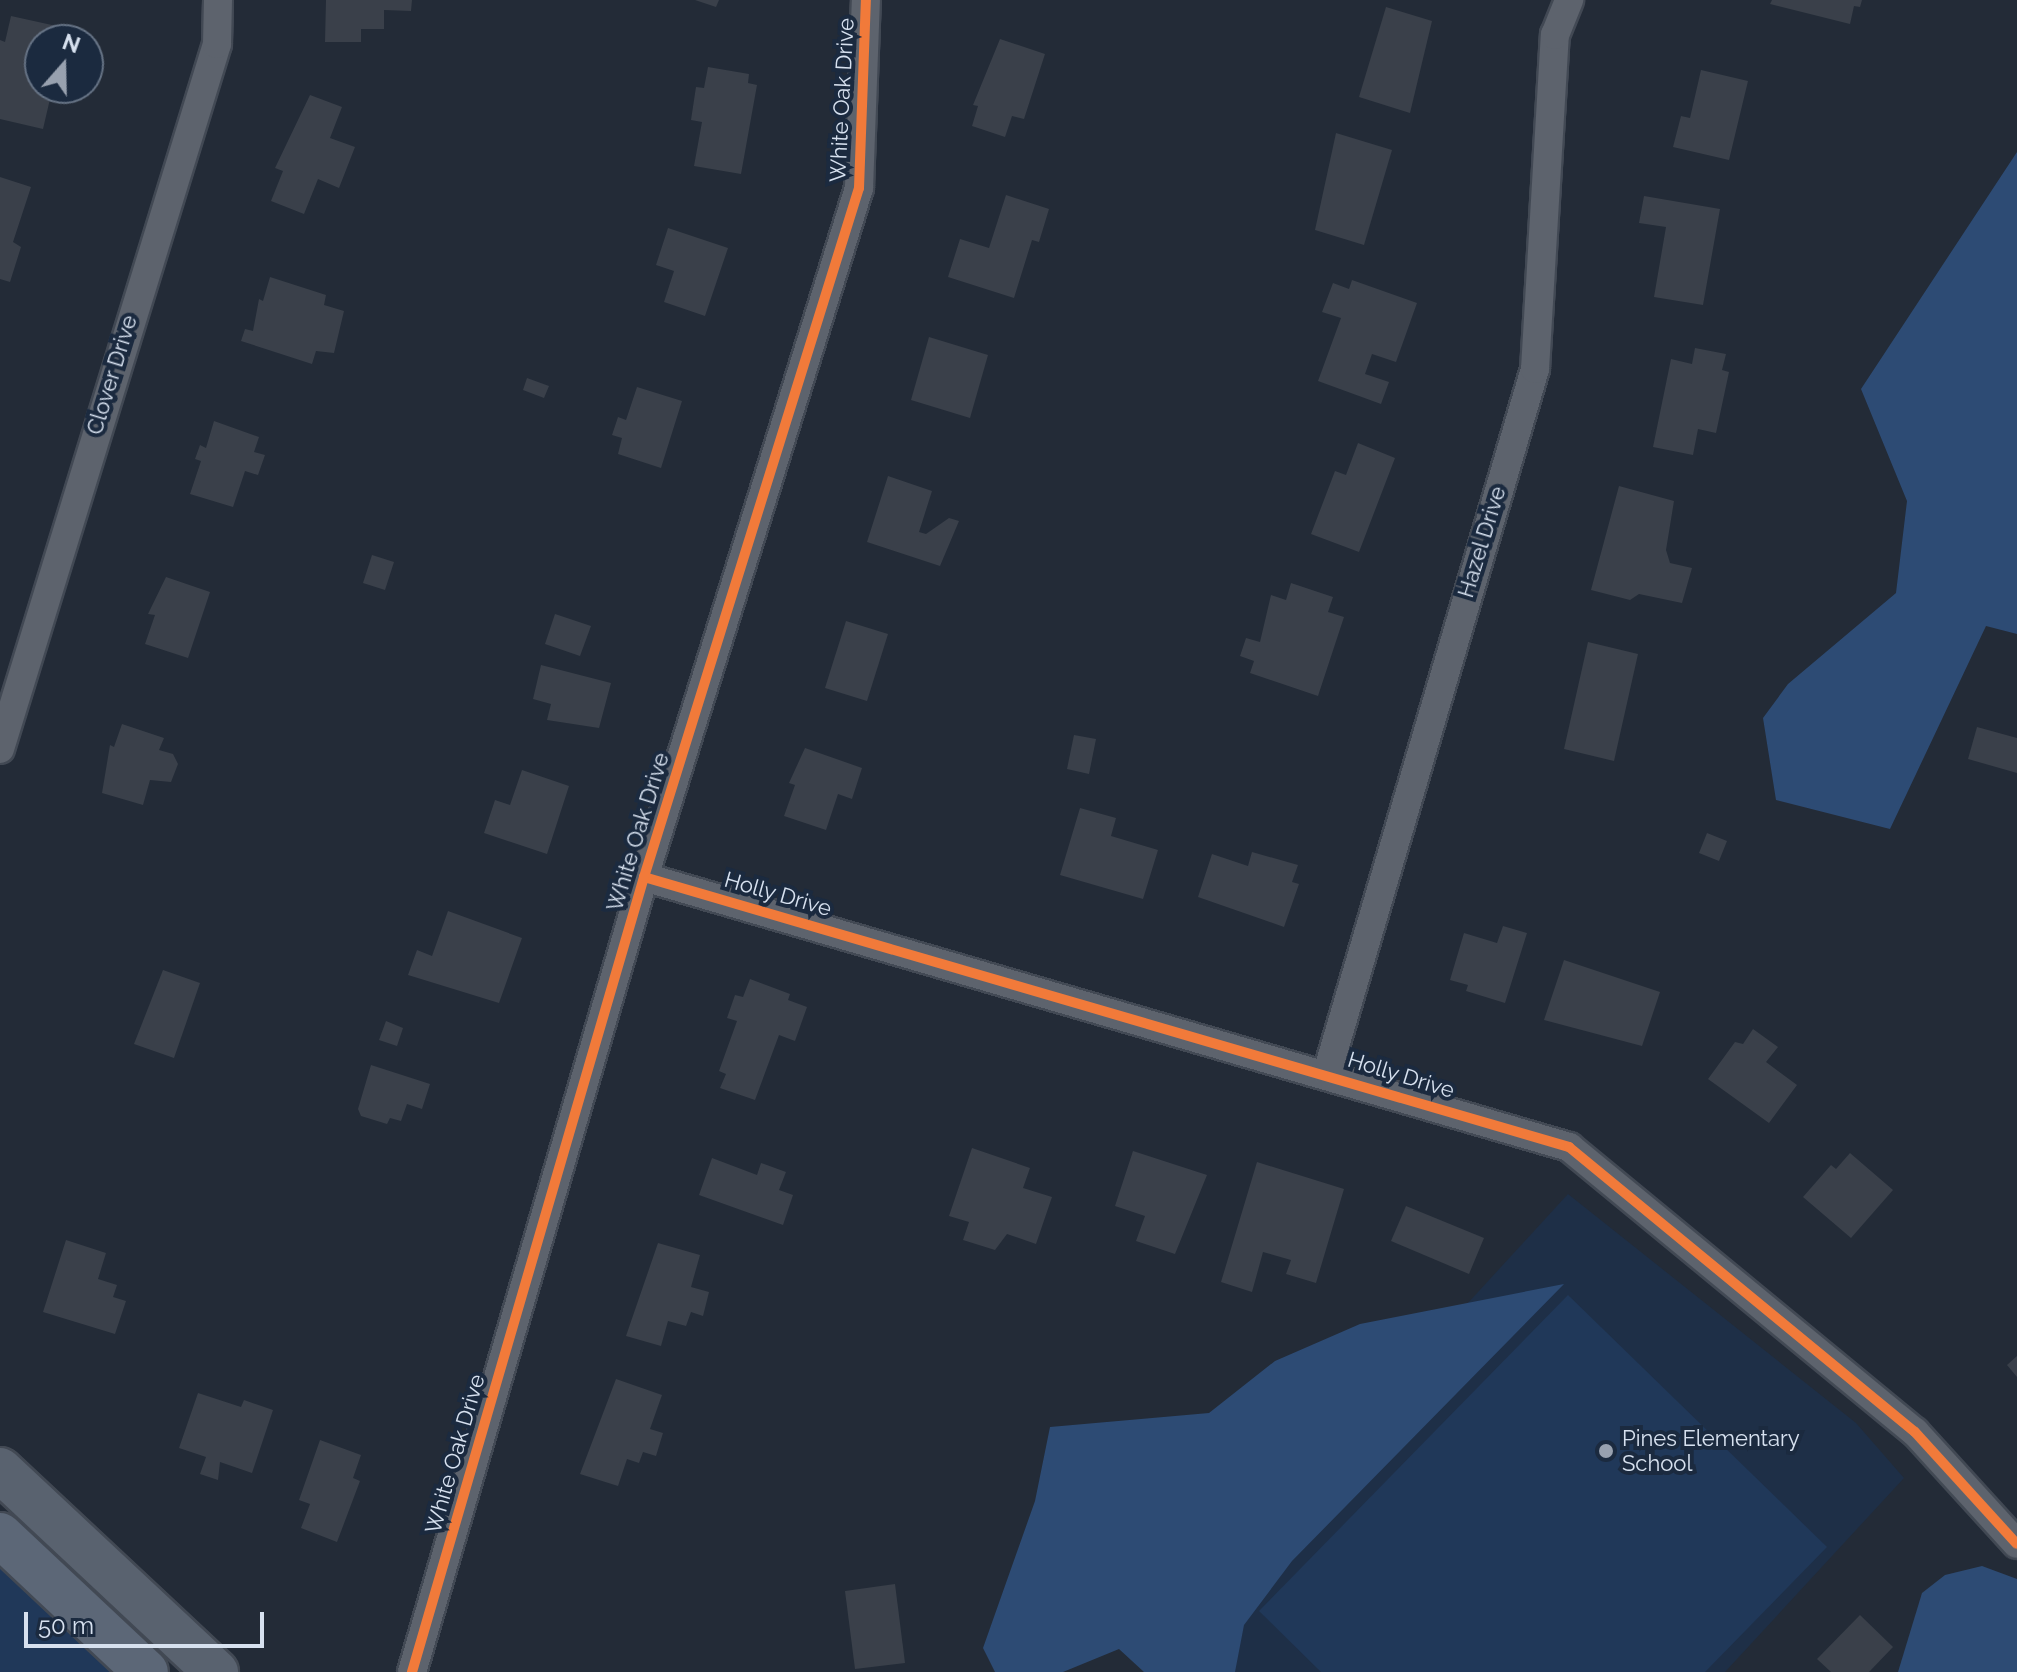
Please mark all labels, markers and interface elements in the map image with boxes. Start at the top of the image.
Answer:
street label: White Oak Drive [825,17,859,183]
north arrow [24,24,104,104]
text: N [59,28,84,58]
street label: Clover Drive [81,312,143,438]
street label: Hazel Drive [1452,483,1512,601]
street label: White Oak Drive [601,749,675,915]
street label: Holly Drive [721,866,835,922]
street label: Holly Drive [1344,1046,1458,1104]
street label: White Oak Drive [420,1371,490,1537]
place label: Pines Elementary School [1622,1425,1800,1476]
marker: Pines Elementary School [1597,1442,1615,1460]
scale bar [28,1596,268,1646]
text: 50 m [38,1611,94,1640]

